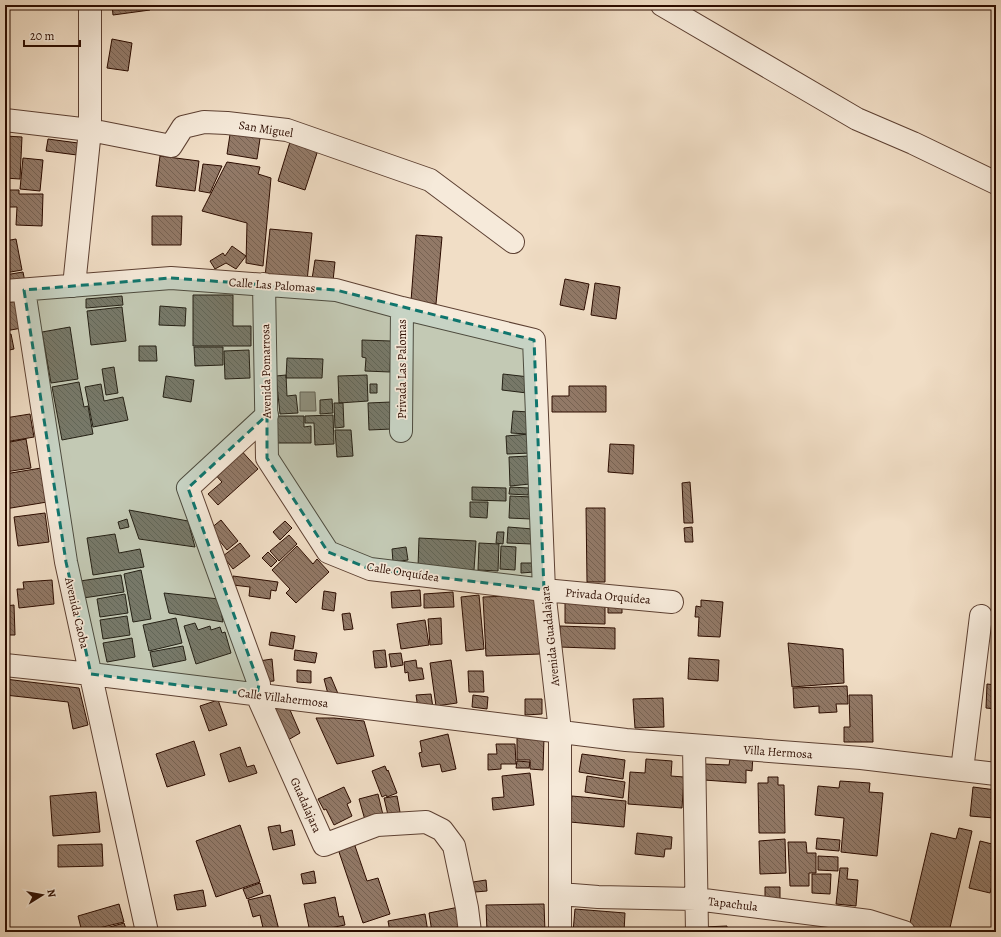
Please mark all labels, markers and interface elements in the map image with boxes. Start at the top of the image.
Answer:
scale bar [24,22,80,48]
text: 20 m [30,28,54,44]
street label: San Miguel [238,117,294,141]
street label: Calle Las Palomas [228,274,316,296]
street label: Privada Las Palomas [394,319,410,419]
street label: Avenida Pomarrosa [257,323,275,420]
street label: Calle Orquídea [366,558,441,586]
street label: Avenida Caoba [61,575,93,650]
street label: Privada Orquídea [565,584,652,608]
street label: Avenida Guadalajara [537,585,563,688]
street label: Calle Villahermosa [237,685,330,712]
street label: Villa Hermosa [742,742,813,762]
street label: Guadalajara [287,775,325,836]
north arrow [22,875,62,915]
text: N [43,888,59,899]
street label: Tapachula [707,893,759,915]

